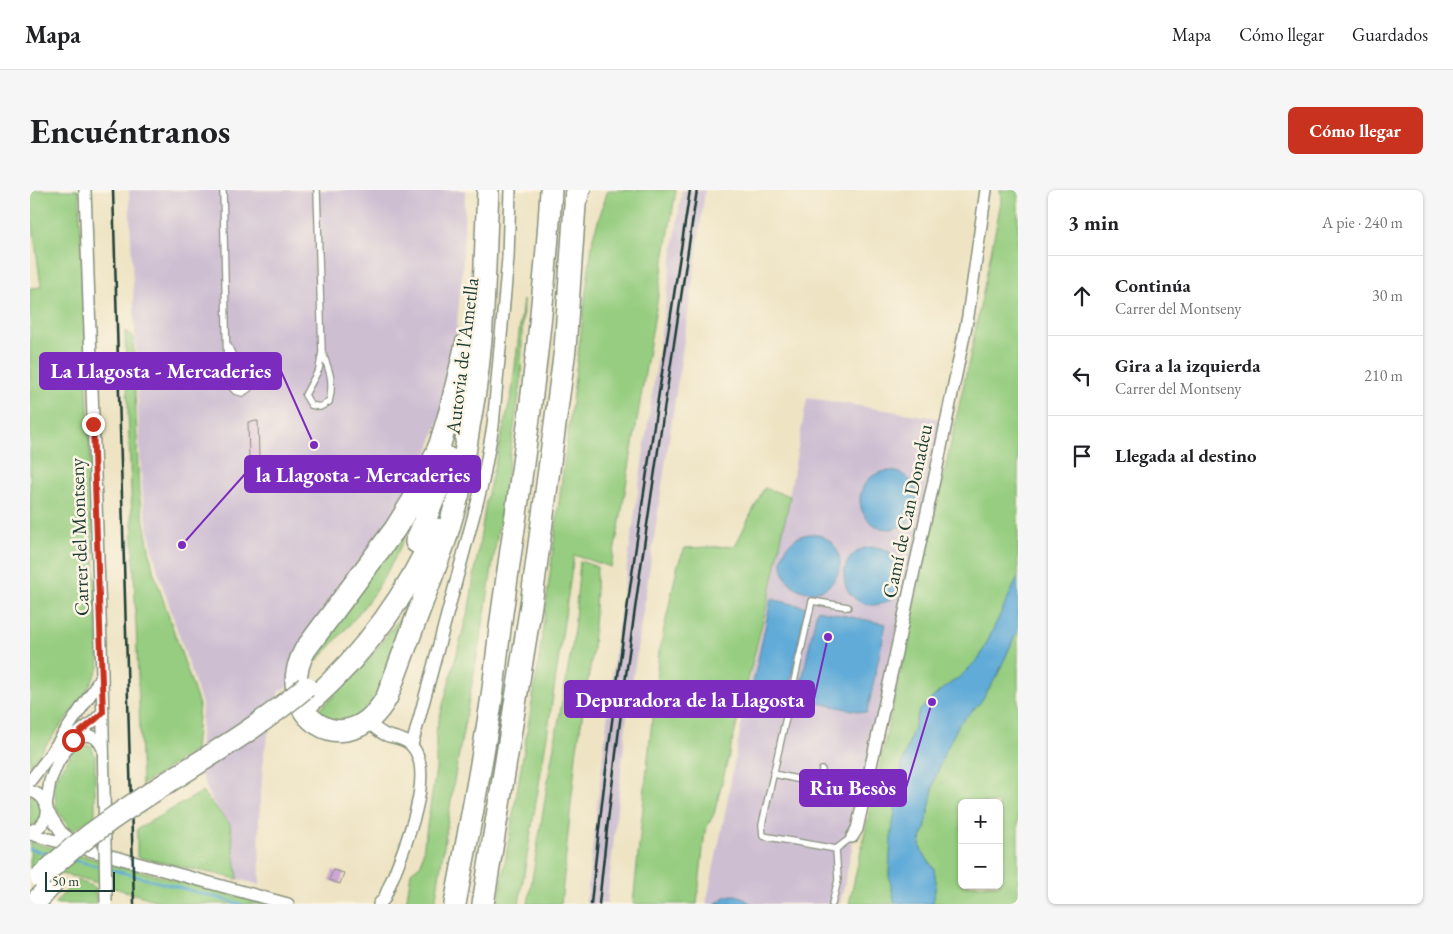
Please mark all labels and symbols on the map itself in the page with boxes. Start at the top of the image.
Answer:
street label: Autovia de l'Ametlla [439,276,485,437]
callout: La Llagosta - Mercaderies [40,353,281,389]
text: La Llagosta - Mercaderies [51,357,271,384]
route end [82,413,105,436]
street label: Camí de Can Donadeu [876,421,938,600]
callout: la Llagosta - Mercaderies [245,456,480,492]
street label: Carrer del Montseny [63,457,95,616]
text: la Llagosta - Mercaderies [256,461,470,488]
callout: Depuradora de la Llagosta [565,681,814,717]
text: Depuradora de la Llagosta [576,686,805,713]
route start [62,729,85,752]
callout: Riu Besòs [800,770,906,806]
text: Riu Besòs [810,774,896,801]
scale bar [45,869,115,892]

